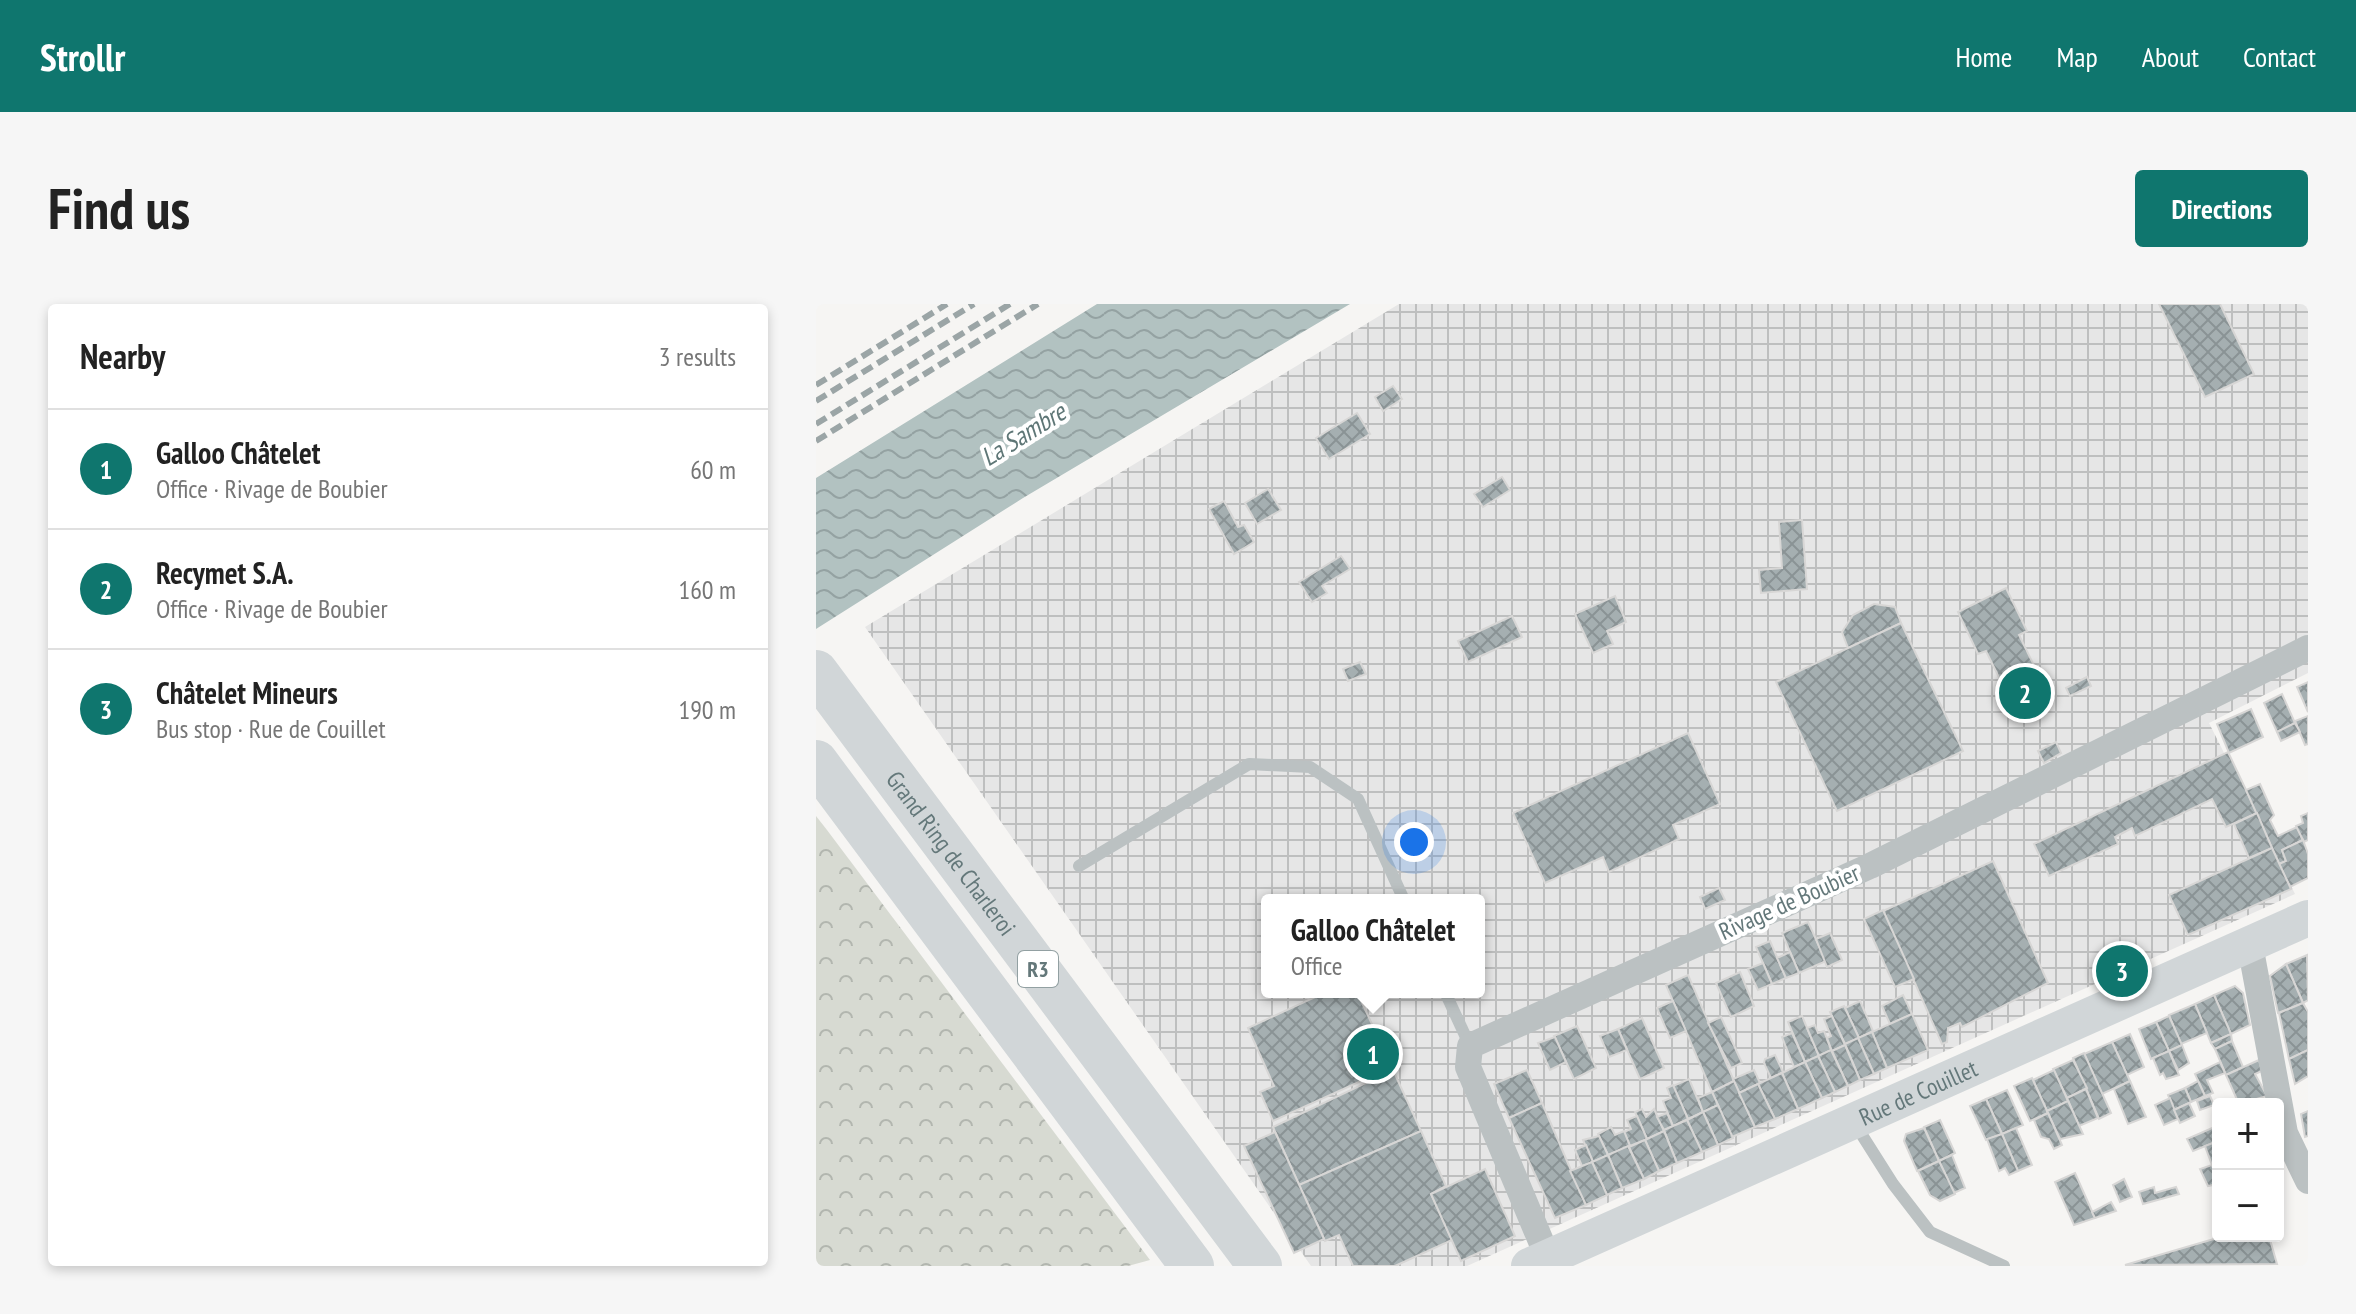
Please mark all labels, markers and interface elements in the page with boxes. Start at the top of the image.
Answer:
text: Strollr [40,32,125,81]
text: Home [1956,38,2012,75]
text: Map [2056,38,2098,75]
text: About [2142,38,2199,75]
text: Contact [2243,38,2316,75]
button: Directions [2135,170,2308,247]
text: Find us [48,172,190,244]
text: Nearby [80,334,165,378]
text: 3 results [659,340,736,373]
water label: La Sambre [974,394,1073,473]
text: Galloo Châtelet [156,433,321,472]
text: 1 [100,453,112,486]
text: 60 m [690,453,736,486]
text: Office · Rivage de Boubier [156,472,388,505]
text: Recymet S.A. [156,553,294,592]
text: 2 [100,573,112,606]
text: 160 m [678,573,736,606]
text: Office · Rivage de Boubier [156,592,388,625]
pin: 2 [1999,663,2051,723]
text: Châtelet Mineurs [156,673,338,712]
text: 3 [100,693,112,726]
text: 190 m [678,693,736,726]
text: Bus stop · Rue de Couillet [156,712,386,745]
street label: Grand Ring de Charleroi [880,765,1023,941]
your location [1394,822,1434,862]
street label: Rivage de Boubier [1714,857,1864,947]
popup [1261,894,1485,998]
text: Galloo Châtelet [1291,910,1455,949]
pin: 3 [2096,941,2148,1001]
text: Office [1291,949,1343,982]
road number: R3 [1018,951,1058,987]
pin: 1 [1347,1024,1399,1084]
street label: Rue de Couillet [1854,1052,1982,1132]
map controls [2212,1098,2284,1242]
button: + [2212,1098,2284,1170]
button: − [2212,1170,2284,1242]

